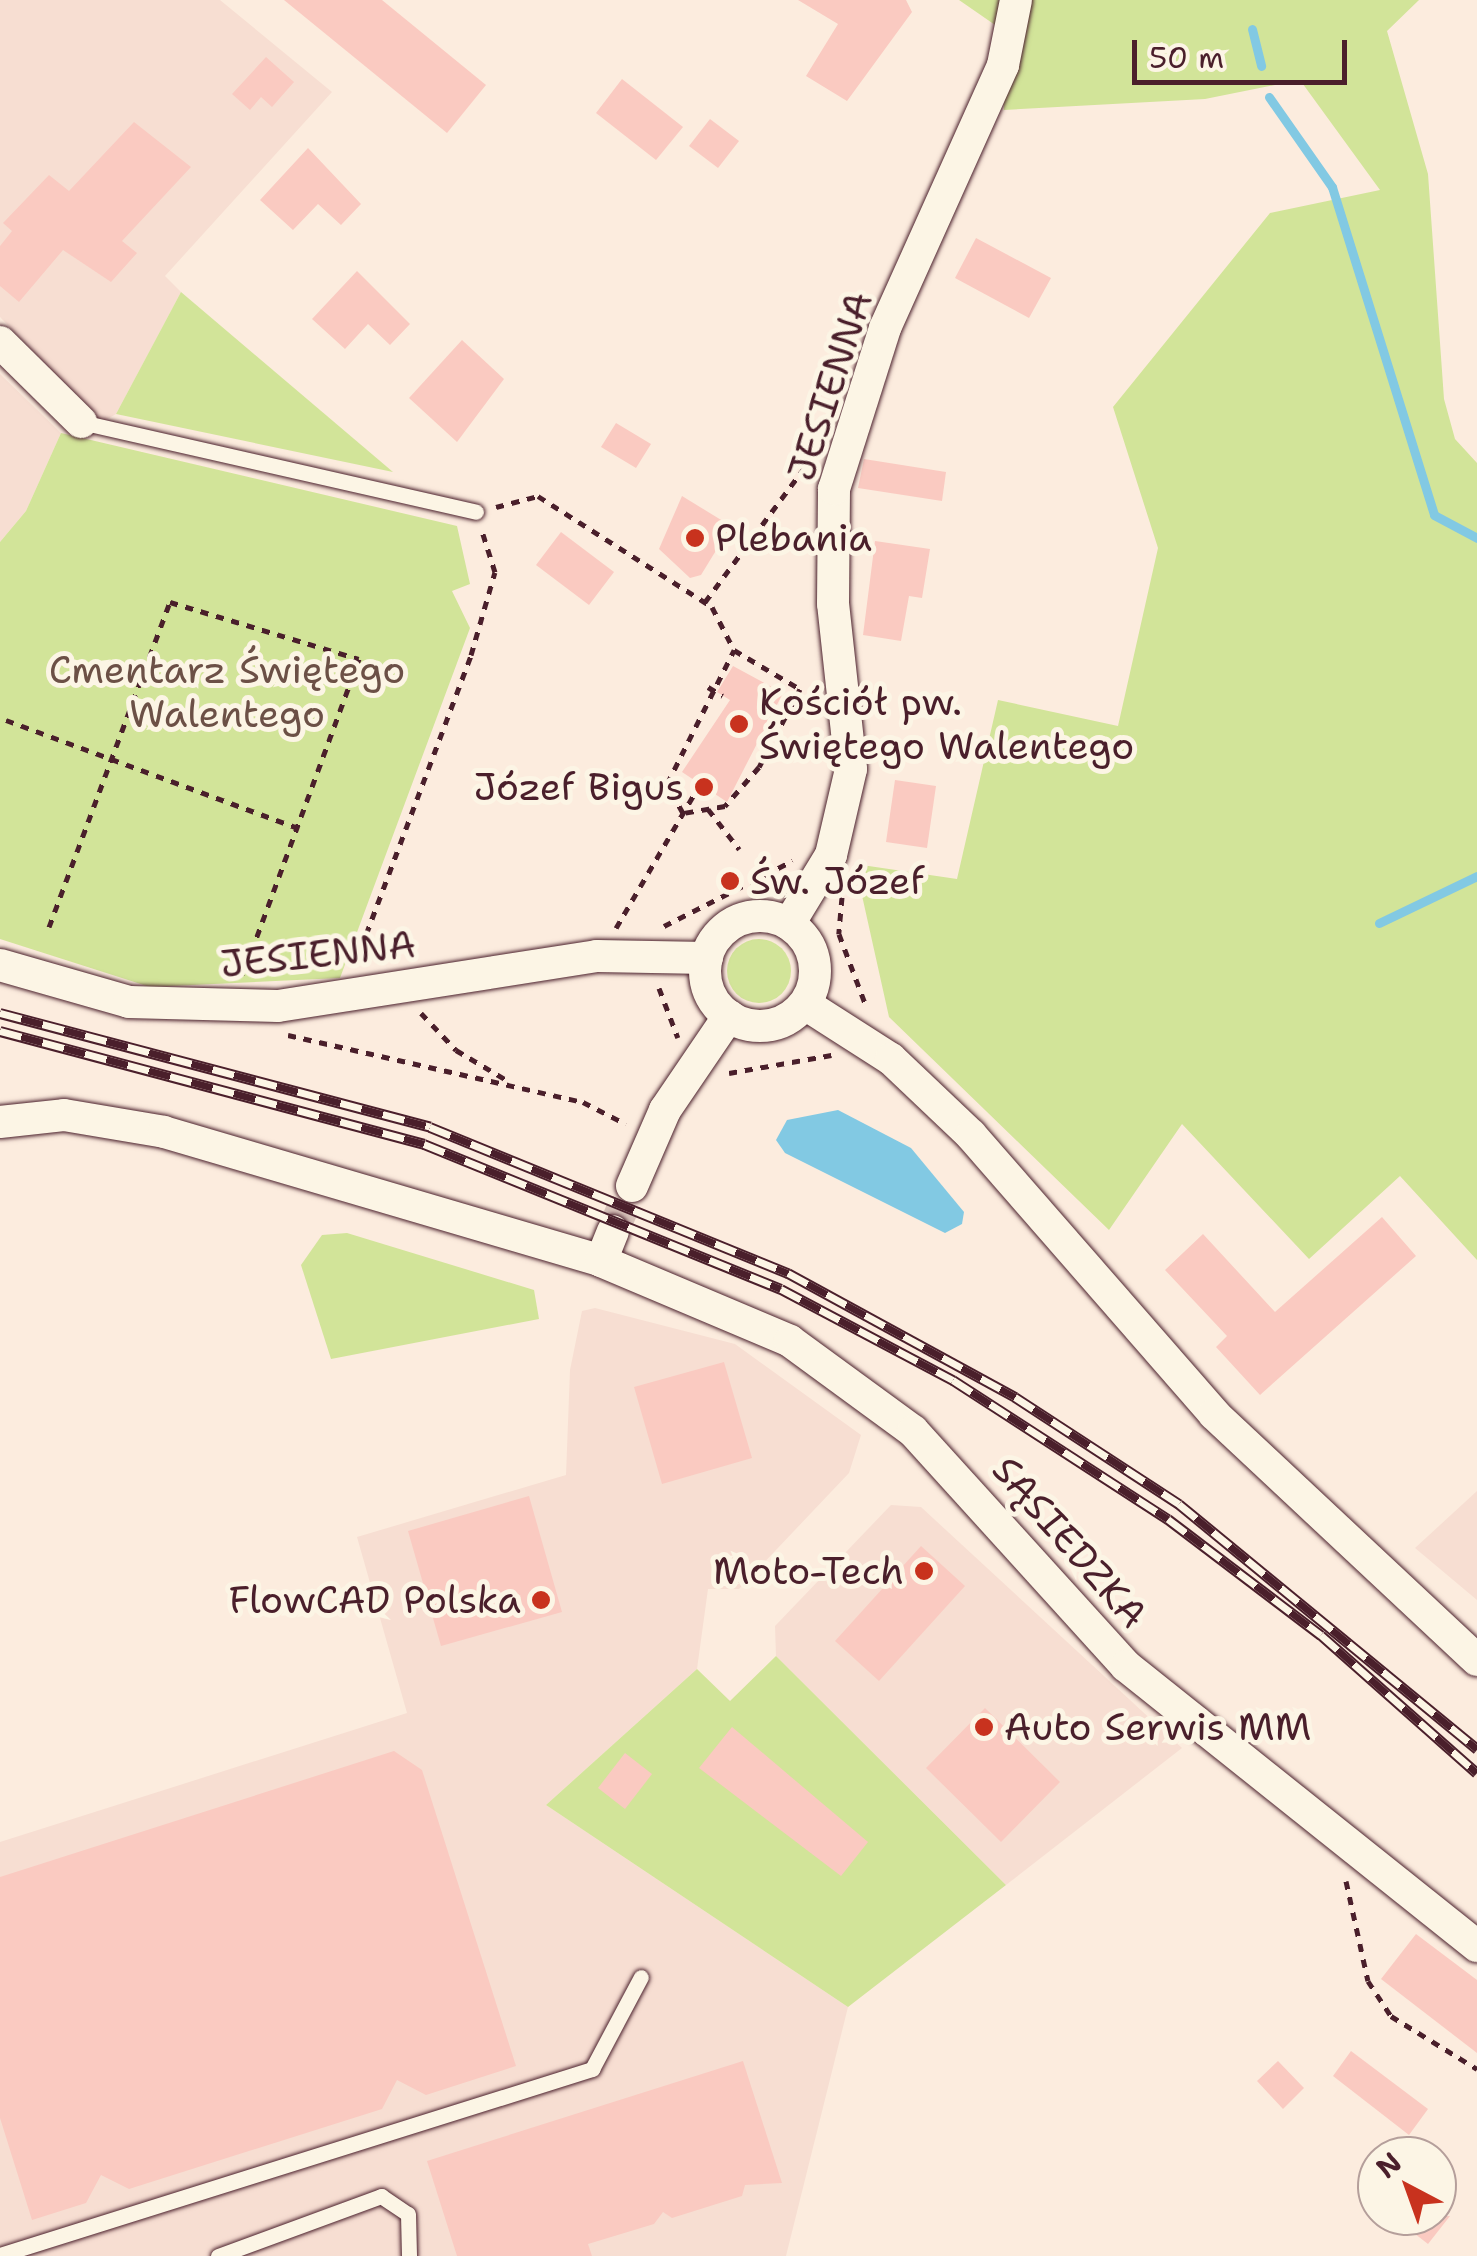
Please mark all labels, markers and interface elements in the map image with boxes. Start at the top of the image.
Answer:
scale bar [1137,20,1352,82]
text: 50 m [1149,37,1224,78]
street label: JESIENNA [778,286,882,486]
place label: Plebania [715,515,872,561]
marker: Plebania [684,527,706,549]
park label: Cmentarz Świętego Walentego [49,647,405,736]
place label: Kościół pw. Świętego Walentego [759,679,1134,768]
marker: Kościół pw. Świętego Walentego [728,713,750,735]
place label: Józef Bigus [474,764,684,810]
marker: Józef Bigus [693,776,715,798]
place label: Św. Józef [750,858,924,904]
marker: Św. Józef [719,870,741,892]
street label: JESIENNA [218,921,418,987]
street label: SĄSIEDZKA [983,1447,1157,1637]
place label: Moto-Tech [713,1548,904,1594]
marker: Moto-Tech [913,1560,935,1582]
place label: FlowCAD Polska [229,1577,521,1623]
marker: FlowCAD Polska [530,1589,552,1611]
place label: Auto Serwis MM [1004,1704,1311,1750]
marker: Auto Serwis MM [973,1716,995,1738]
north arrow [1357,2136,1457,2236]
text: N [1368,2143,1409,2186]

